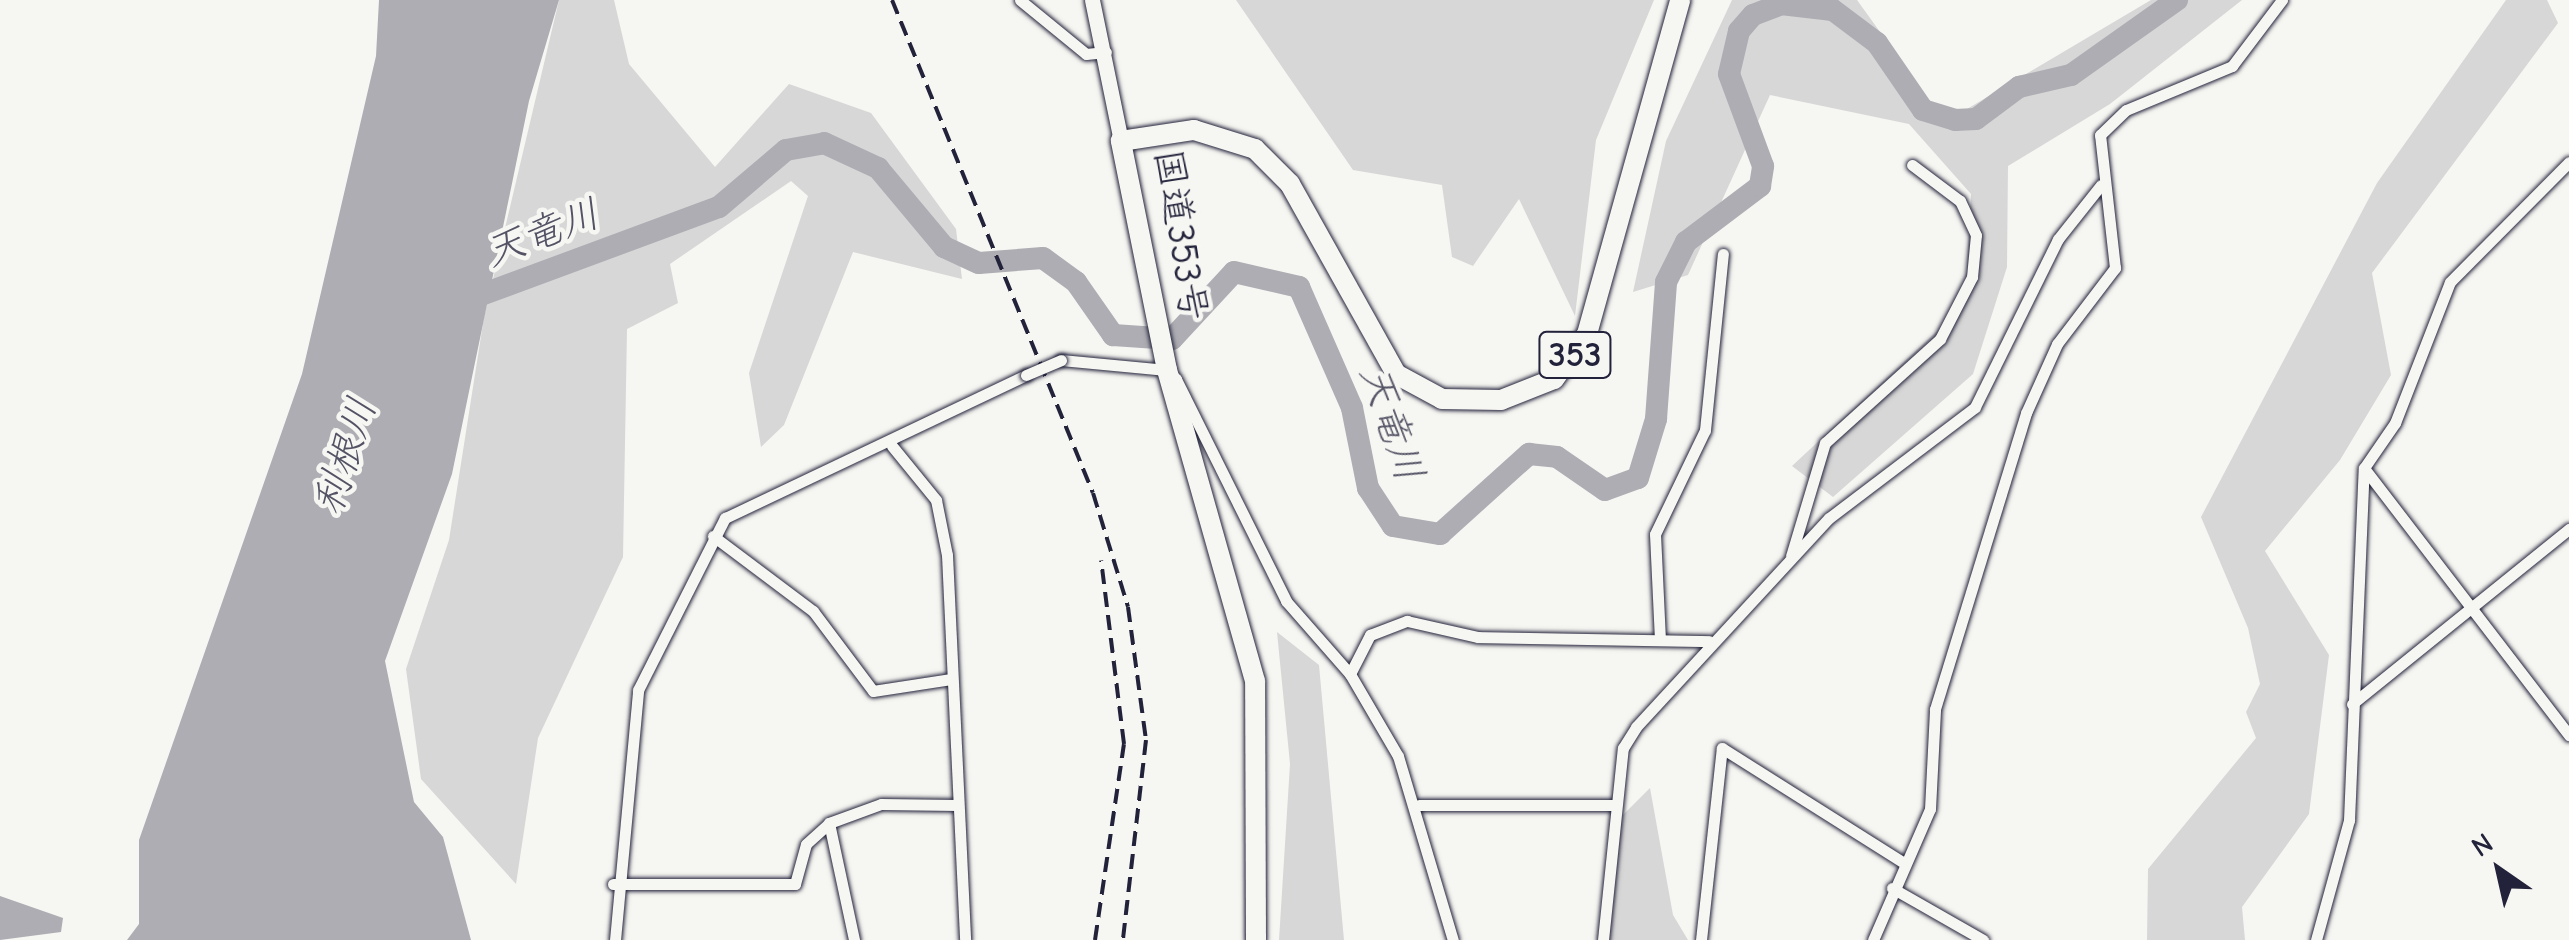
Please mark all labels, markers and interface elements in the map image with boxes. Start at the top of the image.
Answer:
street label: 国道353号 [1144,146,1216,324]
water label: 天竜川 [477,189,607,277]
road number: 353 [1538,325,1612,385]
water label: 天竜川 [1350,358,1434,488]
water label: 利根川 [304,392,386,520]
north arrow [2449,820,2549,920]
text: N [2466,827,2499,864]

